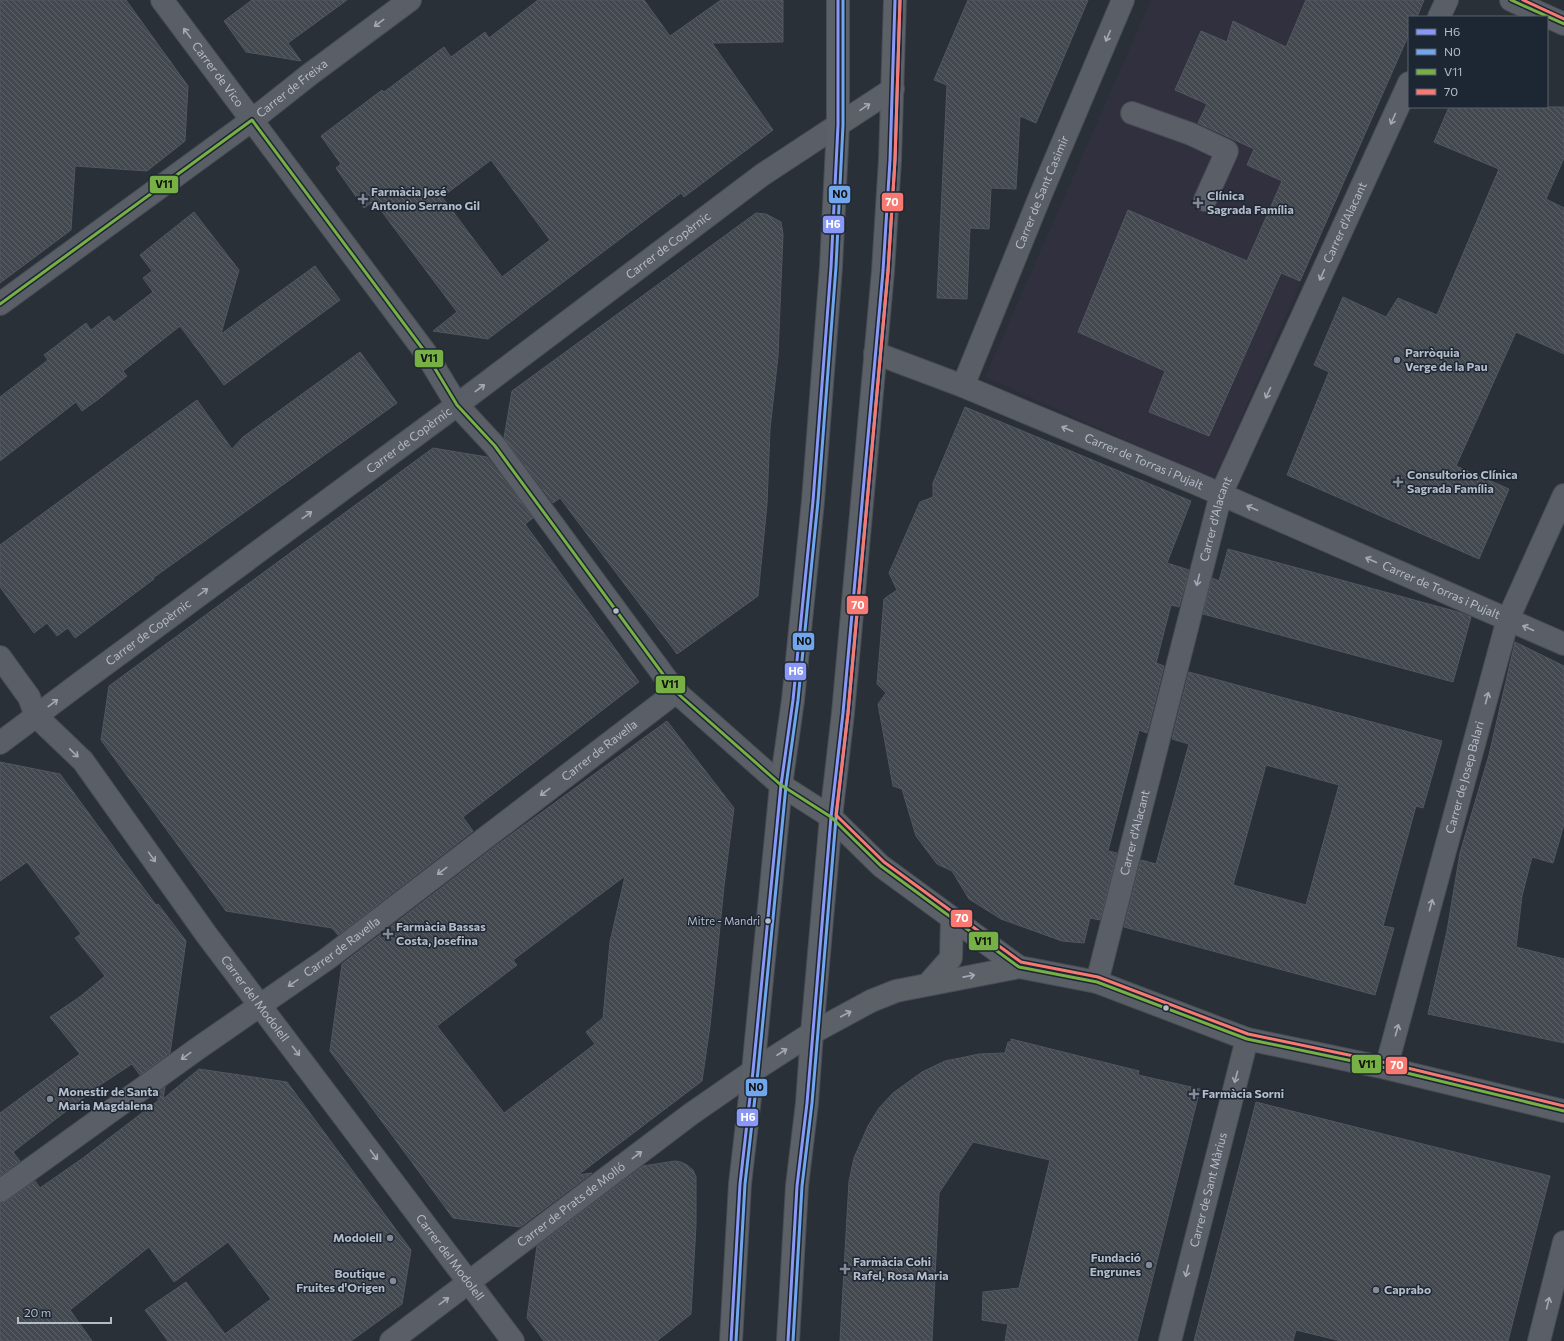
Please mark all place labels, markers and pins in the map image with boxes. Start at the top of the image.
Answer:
place label: Farmàcia José Antonio Serrano Gil [371,184,480,212]
place label: Clínica Sagrada Família [1207,188,1294,216]
marker: Farmàcia José Antonio Serrano Gil [358,194,368,204]
marker: Clínica Sagrada Família [1192,197,1204,209]
place label: Parròquia Verge de la Pau [1405,345,1488,373]
marker: Parròquia Verge de la Pau [1392,355,1402,365]
place label: Consultorios Clínica Sagrada Família [1407,467,1518,495]
marker: Consultorios Clínica Sagrada Família [1392,476,1404,488]
unlabelled marker [611,606,621,616]
place label: Mitre - Mandri [687,914,760,927]
marker: Mitre - Mandri [763,916,773,926]
place label: Farmàcia Bassas Costa, Josefina [396,919,486,948]
marker: Farmàcia Bassas Costa, Josefina [383,929,393,939]
unlabelled marker [1161,1003,1171,1013]
place label: Monestir de Santa Maria Magdalena [58,1084,159,1112]
place label: Farmàcia Sorni [1202,1086,1284,1100]
marker: Farmàcia Sorni [1189,1089,1199,1099]
marker: Monestir de Santa Maria Magdalena [45,1094,55,1104]
place label: Modolell [333,1230,382,1244]
marker: Modolell [385,1233,395,1243]
place label: Fundació Engrunes [1090,1250,1141,1278]
place label: Farmàcia Cohi Rafel, Rosa Maria [853,1254,949,1282]
marker: Fundació Engrunes [1144,1260,1154,1270]
marker: Farmàcia Cohi Rafel, Rosa Maria [840,1264,850,1274]
place label: Boutique Fruites d'Origen [296,1266,385,1294]
marker: Boutique Fruites d'Origen [388,1276,398,1286]
place label: Caprabo [1384,1282,1431,1296]
marker: Caprabo [1371,1285,1381,1295]

